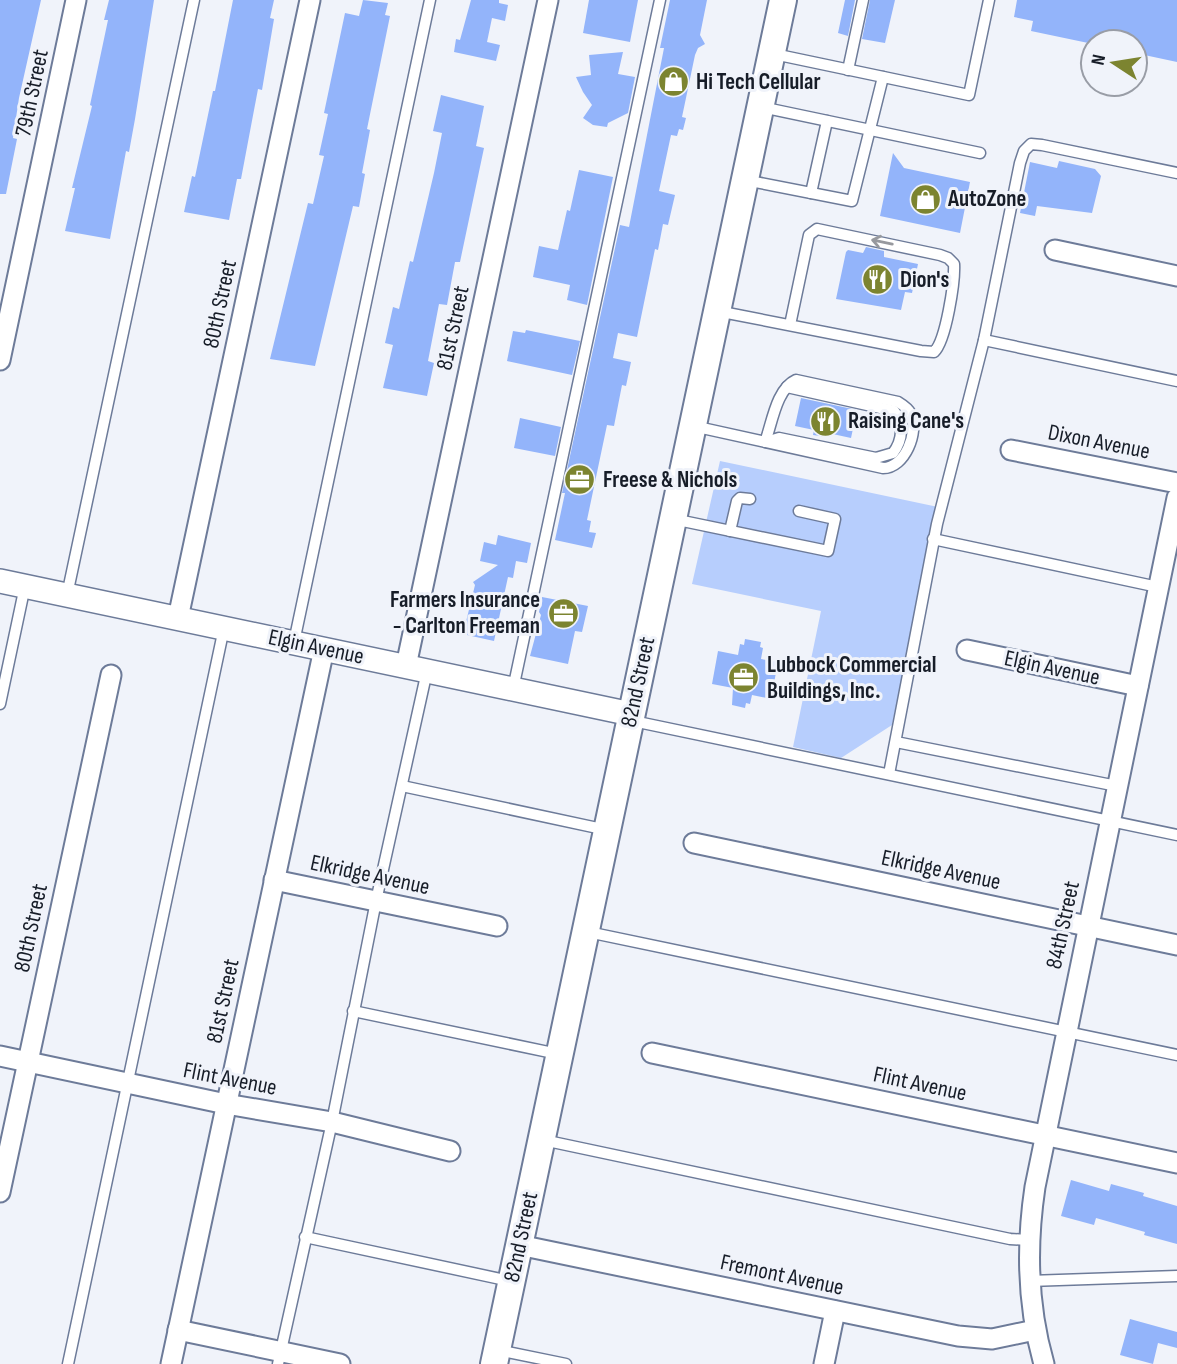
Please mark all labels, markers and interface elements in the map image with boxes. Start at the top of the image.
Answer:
north arrow [1079,28,1149,98]
street label: 79th Street [9,47,55,139]
text: N [1087,52,1111,67]
shop icon: Hi Tech Cellular [656,65,690,99]
place label: Hi Tech Cellular [696,68,821,96]
shop icon: AutoZone [908,182,942,216]
place label: AutoZone [947,185,1026,213]
one-way arrow [871,234,894,248]
street label: 80th Street [197,257,243,351]
restaurant icon: Dion's [860,263,894,297]
place label: Dion's [900,266,949,294]
street label: 81st Street [430,283,476,373]
restaurant icon: Raising Cane's [808,404,842,438]
place label: Raising Cane's [848,407,964,435]
street label: Dixon Avenue [1046,418,1152,466]
office icon: Freese & Nichols [563,463,597,497]
place label: Freese & Nichols [603,466,737,494]
place label: Farmers Insurance - Carlton Freeman [390,586,540,640]
office icon: Farmers Insurance - Carlton Freeman [546,596,580,630]
street label: Elgin Avenue [266,623,366,671]
street label: 82nd Street [615,634,661,730]
street label: Elgin Avenue [1002,644,1102,692]
place label: Lubbock Commercial Buildings, Inc. [767,651,936,705]
office icon: Lubbock Commercial Buildings, Inc. [727,661,761,695]
street label: Elkridge Avenue [879,844,1003,896]
street label: Elkridge Avenue [308,849,432,901]
street label: 84th Street [1040,878,1086,972]
street label: 80th Street [8,881,54,975]
street label: 81st Street [200,956,246,1046]
street label: Flint Avenue [181,1056,279,1102]
street label: Flint Avenue [871,1060,969,1108]
street label: 82nd Street [498,1189,544,1285]
street label: Fremont Avenue [718,1248,846,1302]

